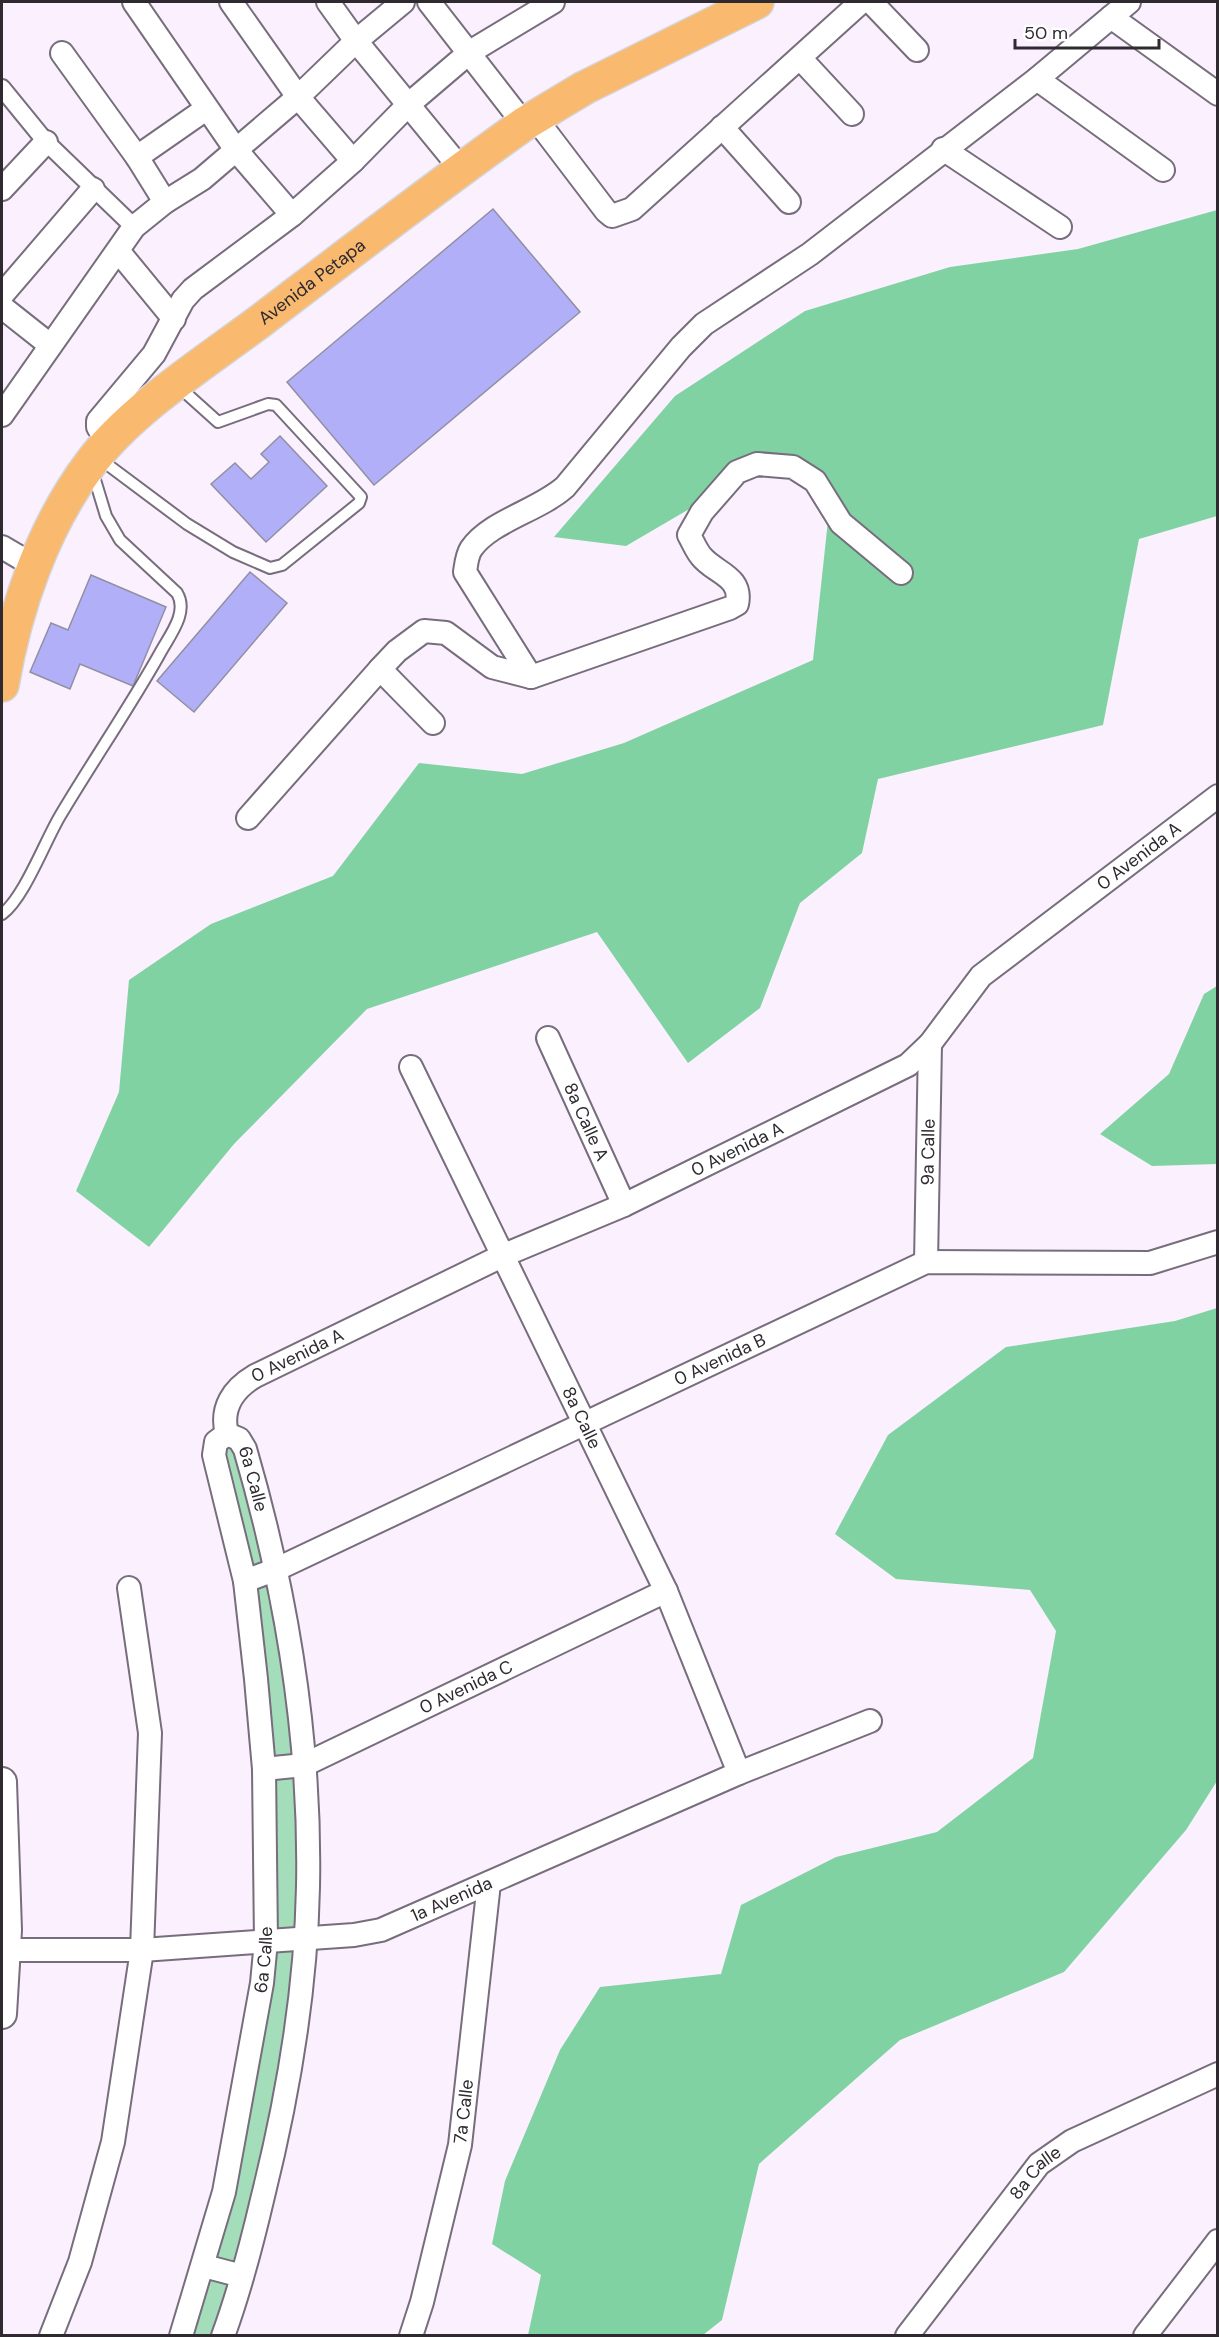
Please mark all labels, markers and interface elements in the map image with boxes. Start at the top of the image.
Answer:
scale bar [1015,12,1159,50]
text: 50 m [1024,21,1068,45]
street label: Avenida Petapa [253,233,370,330]
street label: 0 Avenida A [1092,816,1186,896]
street label: 8a Calle A [558,1079,614,1165]
street label: 0 Avenida A [687,1116,787,1182]
street label: 9a Calle [915,1118,941,1186]
street label: 0 Avenida A [247,1323,348,1388]
street label: 0 Avenida B [670,1328,770,1392]
street label: 8a Calle [556,1383,607,1453]
street label: 6a Calle [233,1443,274,1514]
street label: 0 Avenida C [415,1654,517,1720]
street label: 1a Avenida [407,1871,496,1927]
street label: 6a Calle [248,1926,278,1995]
street label: 7a Calle [448,2078,479,2145]
street label: 8a Calle [1004,2140,1066,2205]

